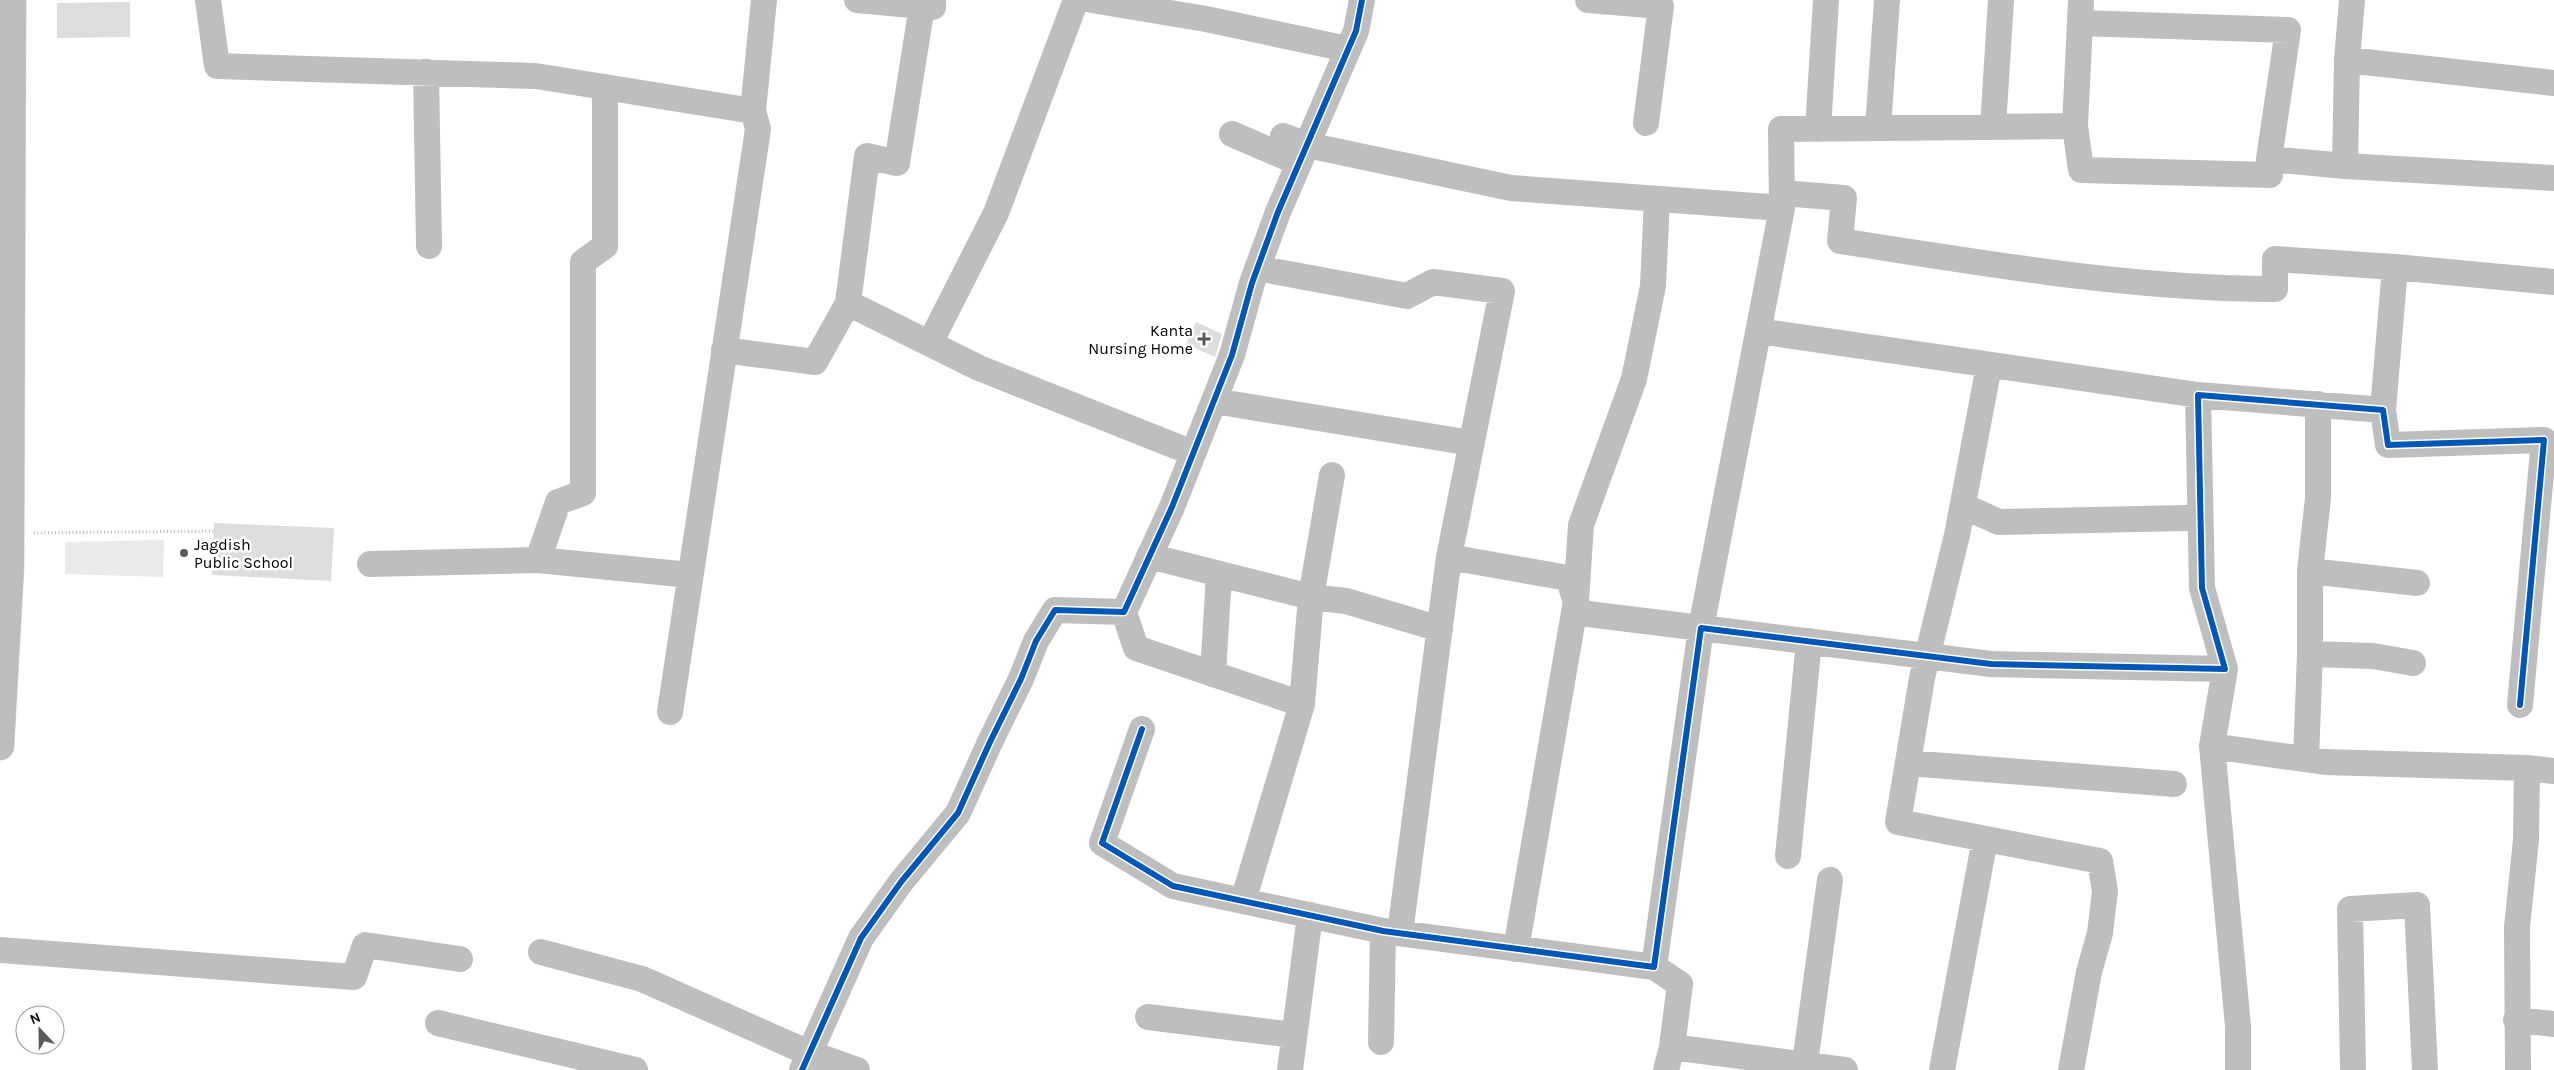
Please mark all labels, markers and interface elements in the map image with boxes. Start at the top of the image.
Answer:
place label: Kanta Nursing Home [1088,321,1193,358]
marker: Kanta Nursing Home [1197,332,1211,346]
place label: Jagdish Public School [194,535,293,572]
marker: Jagdish Public School [178,547,190,559]
north arrow [15,1005,65,1055]
text: N [27,1009,43,1028]

